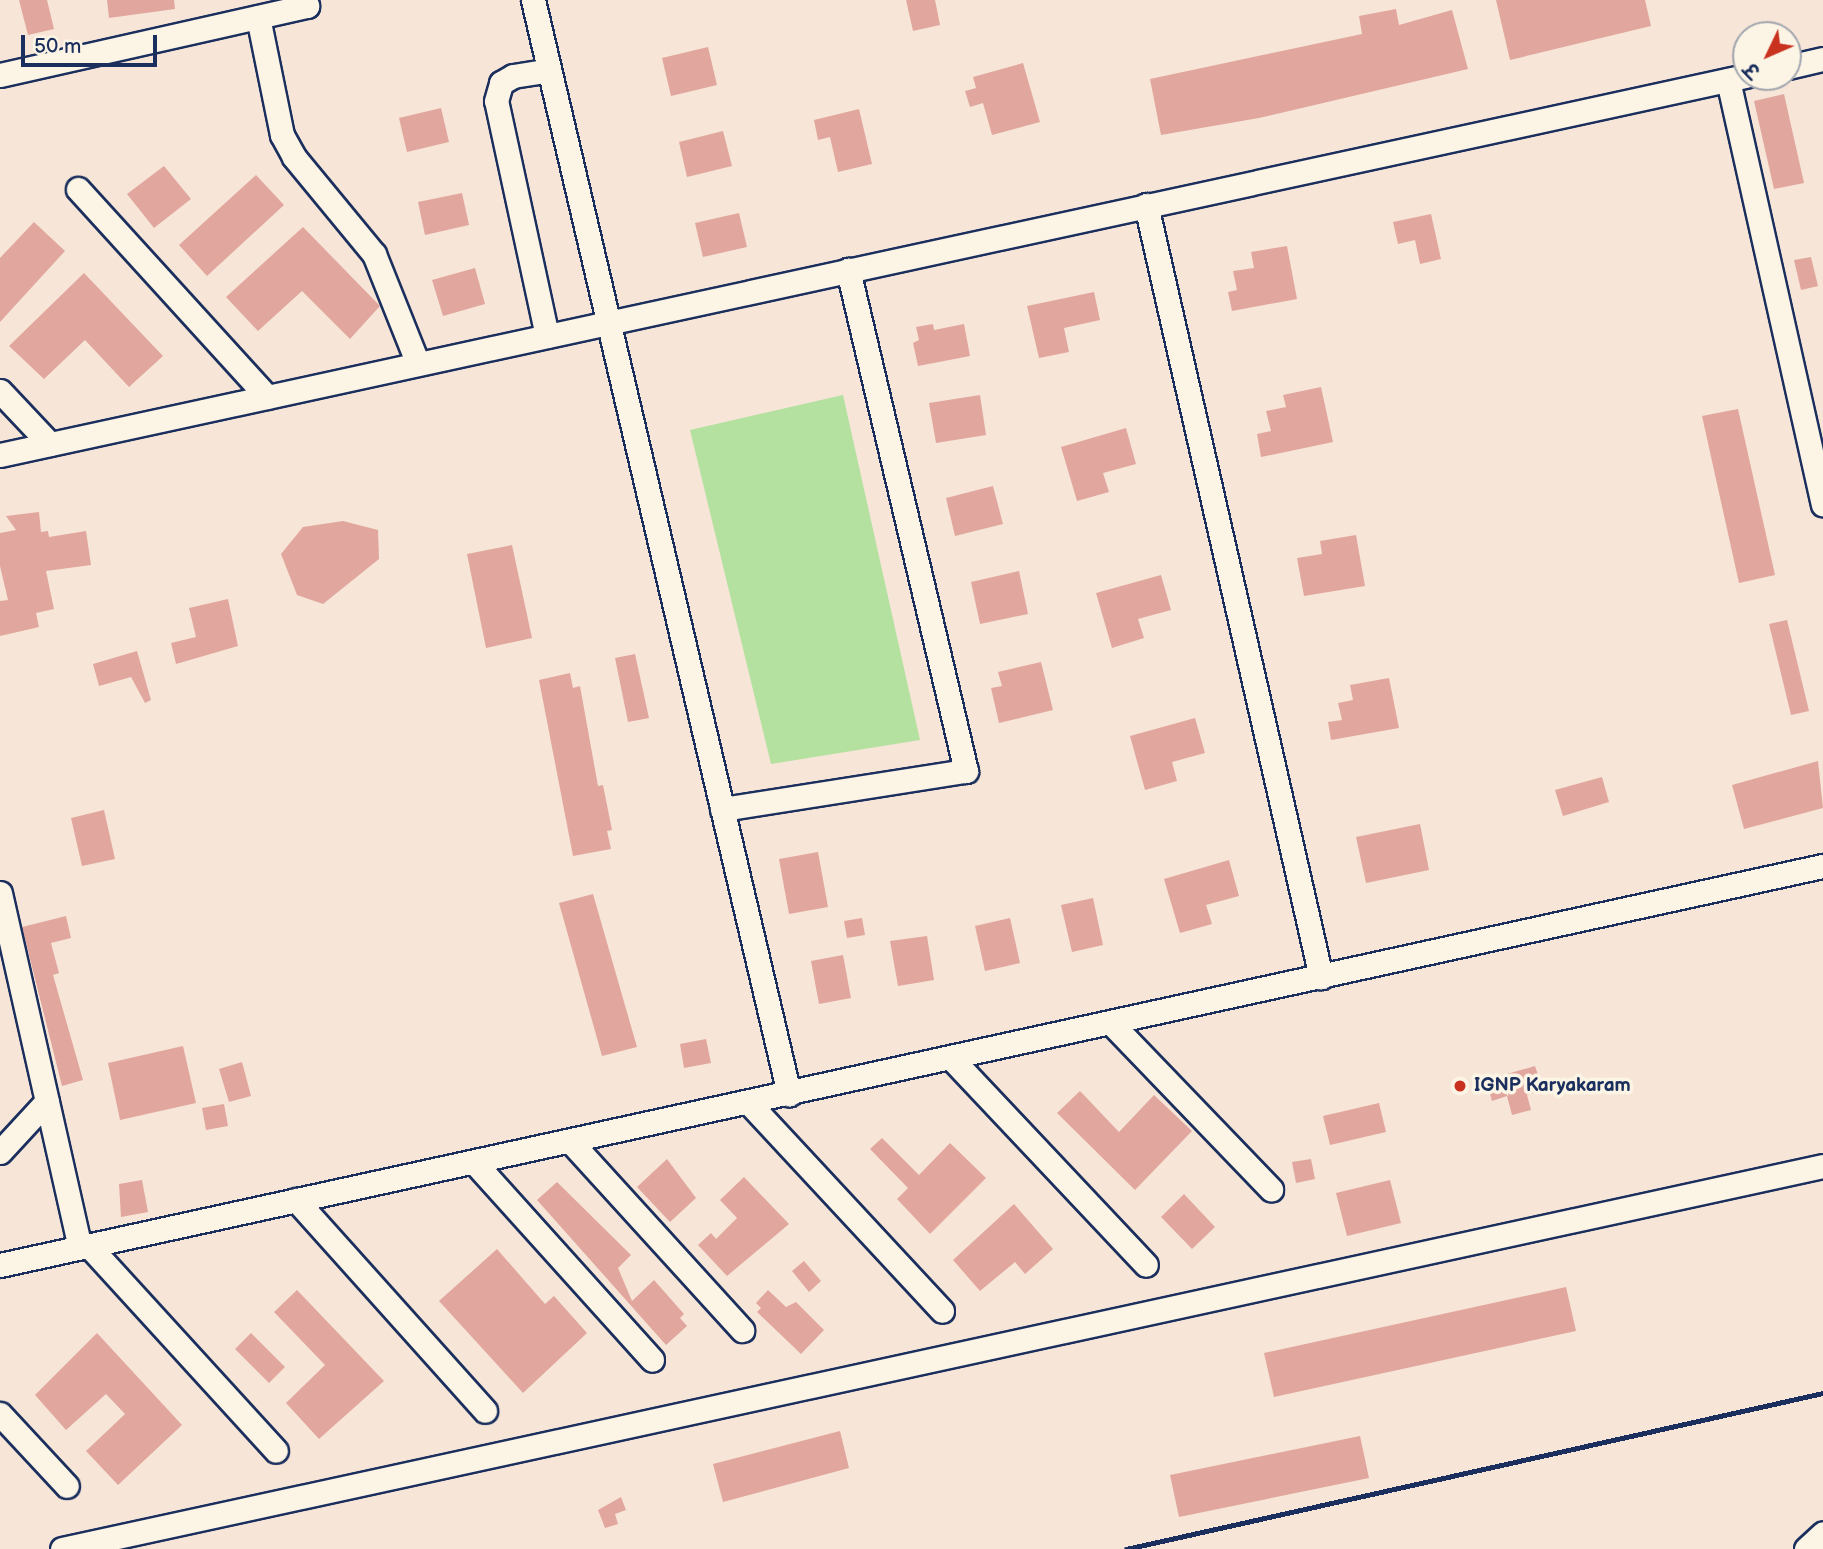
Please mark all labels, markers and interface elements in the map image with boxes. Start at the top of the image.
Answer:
scale bar [24,21,161,65]
north arrow [1732,21,1802,91]
text: 50 m [34,34,81,59]
text: उ [1740,57,1766,82]
place label: IGNP Karyakaram [1474,1075,1631,1097]
marker: IGNP Karyakaram [1452,1078,1468,1094]

